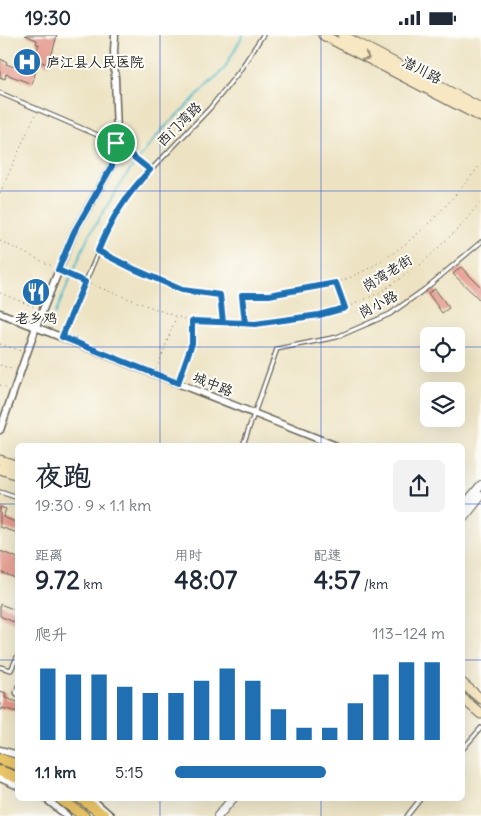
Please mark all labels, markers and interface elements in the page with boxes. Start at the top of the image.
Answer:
text: 19:30 [25,6,71,30]
hospital icon: 庐江县人民医院 [12,47,42,77]
one-way arrow [361,51,370,61]
street label: 潜川路 [399,52,445,88]
place label: 庐江县人民医院 [46,53,144,71]
street label: 西门湾路 [153,98,205,150]
pin [95,122,137,164]
icon: arrive [102,129,130,157]
street label: 岗湾老街 [358,251,416,295]
restaurant icon: 老乡鸡 [21,277,51,307]
street label: 岗小路 [355,286,401,322]
place label: 老乡鸡 [15,309,57,327]
map controls [420,327,465,427]
button: locate [420,327,465,372]
street label: 城中路 [190,368,236,400]
button: layers [420,382,465,427]
text: 夜跑 [35,458,91,494]
button: share [393,460,445,512]
text: 19:30 · 9 × 1.1 km [35,495,151,515]
text: 距离 [35,546,63,564]
text: 用时 [174,546,202,564]
text: 配速 [314,546,342,564]
text: 9.72 [35,564,80,596]
text: 48:07 [174,564,237,596]
text: 4:57 [314,564,360,596]
text: km [80,575,103,593]
text: /km [360,575,388,593]
text: 113–124 m [372,623,445,643]
text: 爬升 [35,624,67,644]
text: 1.1 km [35,762,76,782]
text: 5:15 [115,762,143,782]

